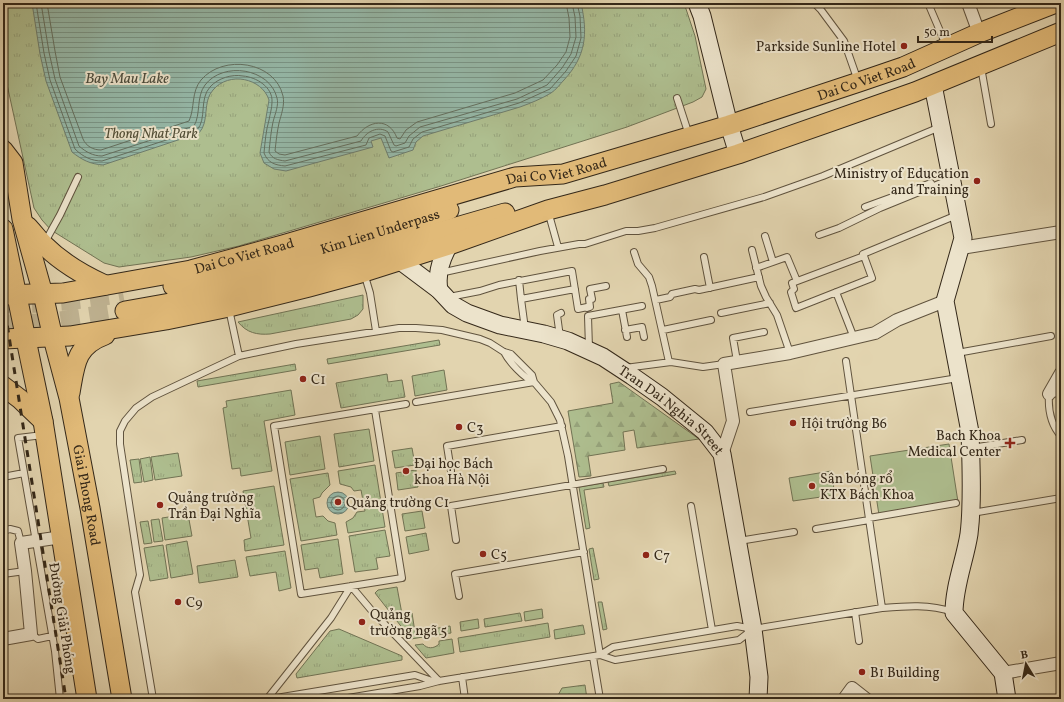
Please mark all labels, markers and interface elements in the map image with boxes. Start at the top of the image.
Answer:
scale bar [918,18,992,44]
text: 50 m [924,25,950,41]
place label: Parkside Sunline Hotel [756,38,896,57]
marker: Parkside Sunline Hotel [899,41,909,51]
street label: Dai Co Viet Road [815,55,919,106]
water label: Bay Mau Lake [85,69,169,90]
park label: Thong Nhat Park [104,125,198,144]
street label: Dai Co Viet Road [504,154,609,190]
place label: Ministry of Education and Training [834,165,969,200]
marker: Ministry of Education and Training [972,176,982,186]
street label: Kim Lien Underpass [318,205,442,260]
street label: Dai Co Viet Road [192,234,297,280]
street label: Tran Dai Nghia Street [614,362,728,460]
place label: C1 [311,371,326,390]
marker: C1 [298,374,308,384]
place label: Hội trường B6 [801,415,887,434]
marker: Hội trường B6 [788,418,798,428]
place label: C3 [467,419,483,438]
marker: C3 [454,422,464,432]
place label: Bach Khoa Medical Center [908,427,1001,462]
marker: Bach Khoa Medical Center [1004,437,1016,449]
street label: Giai Phong Road [67,443,104,547]
place label: Đại học Bách khoa Hà Nội [414,455,493,490]
marker: Đại học Bách khoa Hà Nội [401,466,411,476]
place label: Sân bóng rổ KTX Bách Khoa [820,470,914,505]
marker: Sân bóng rổ KTX Bách Khoa [807,481,817,491]
place label: Quảng trường Trần Đại Nghĩa [168,489,261,524]
place label: Quảng trường C1 [346,494,449,513]
marker: Quảng trường C1 [333,497,343,507]
marker: Quảng trường Trần Đại Nghĩa [155,500,165,510]
place label: C5 [491,546,507,565]
place label: C7 [654,547,670,566]
marker: C5 [478,549,488,559]
marker: C7 [641,550,651,560]
street label: Đường Giải Phóng [43,561,80,675]
place label: C9 [186,594,202,613]
marker: C9 [173,597,183,607]
place label: Quảng trường ngã 5 [370,606,447,641]
marker: Quảng trường ngã 5 [357,617,367,627]
north arrow [1006,644,1046,684]
text: B [1020,648,1029,664]
place label: B1 Building [870,664,940,683]
marker: B1 Building [857,667,867,677]

